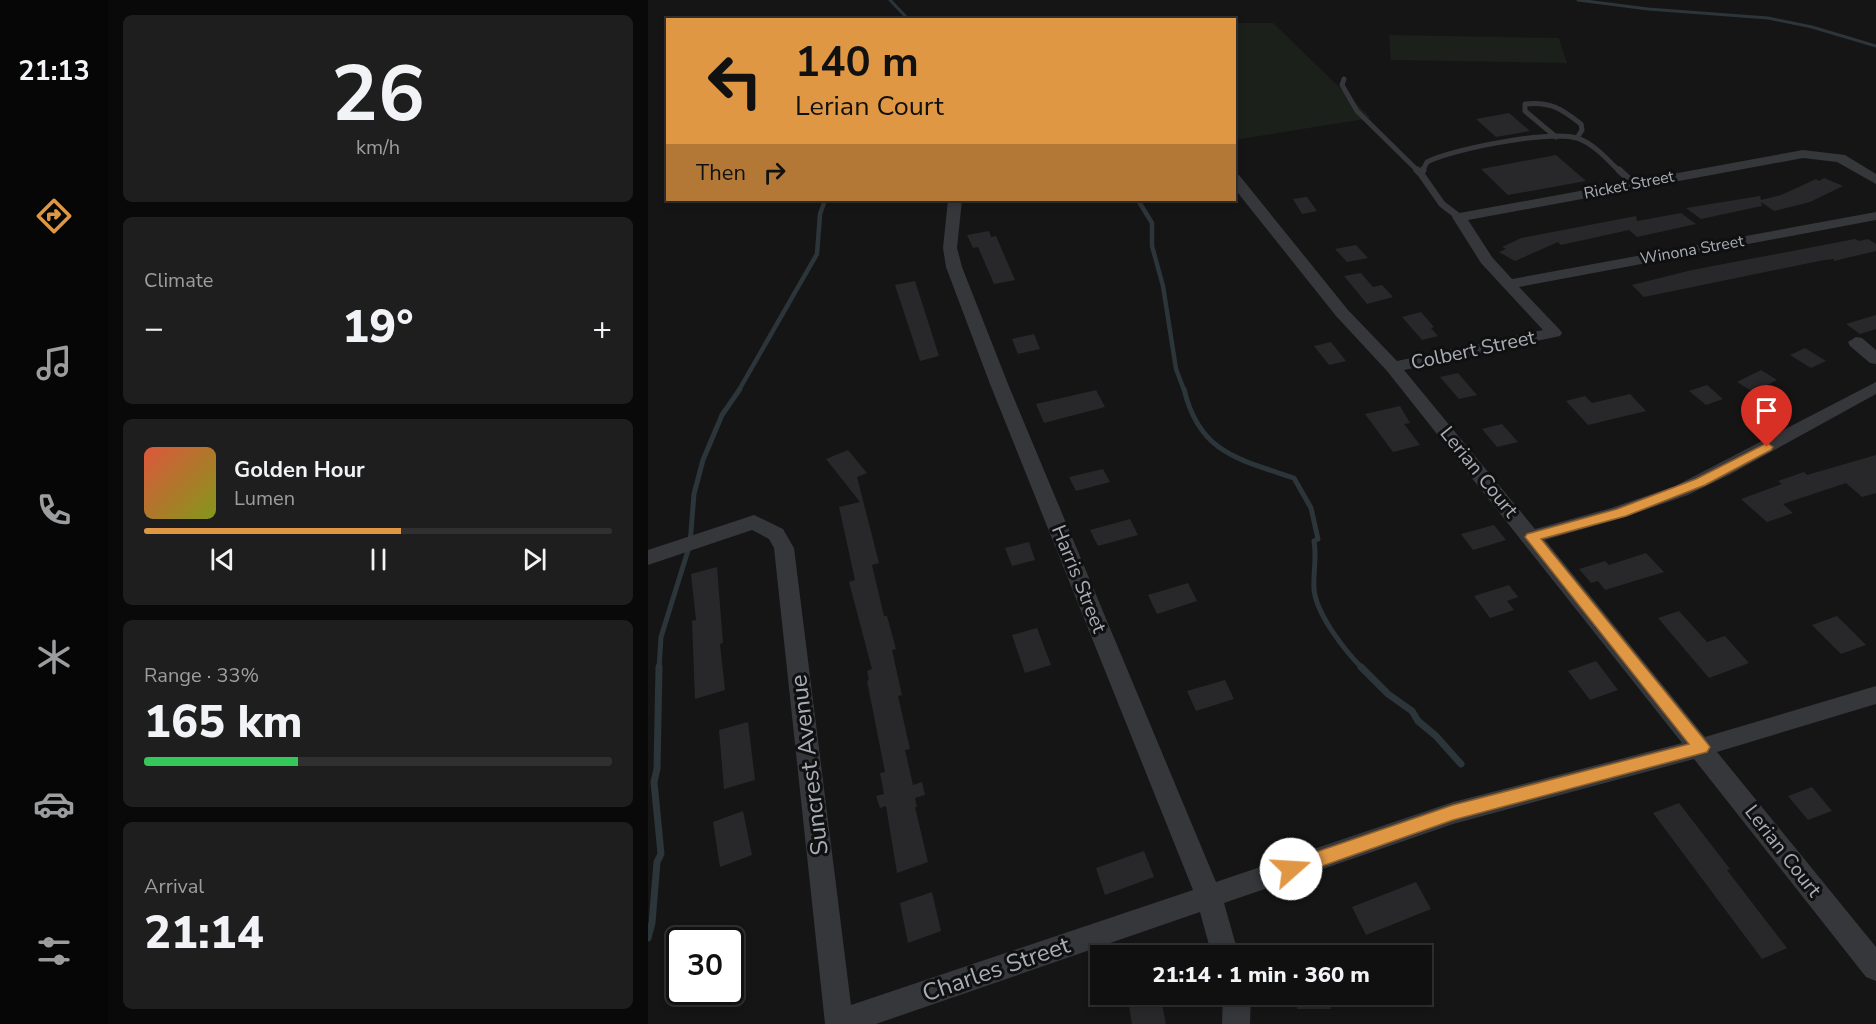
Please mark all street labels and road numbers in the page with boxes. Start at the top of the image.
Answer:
street label: Ricket Street [1582,165,1676,205]
street label: Winona Street [1639,230,1746,270]
street label: Colbert Street [1408,323,1539,376]
street label: Lerian Court [1434,421,1525,524]
street label: Harris Street [1045,521,1113,638]
street label: Suncrest Avenue [782,673,836,857]
street label: Lerian Court [1738,799,1828,903]
street label: Charles Street [918,929,1075,1009]

